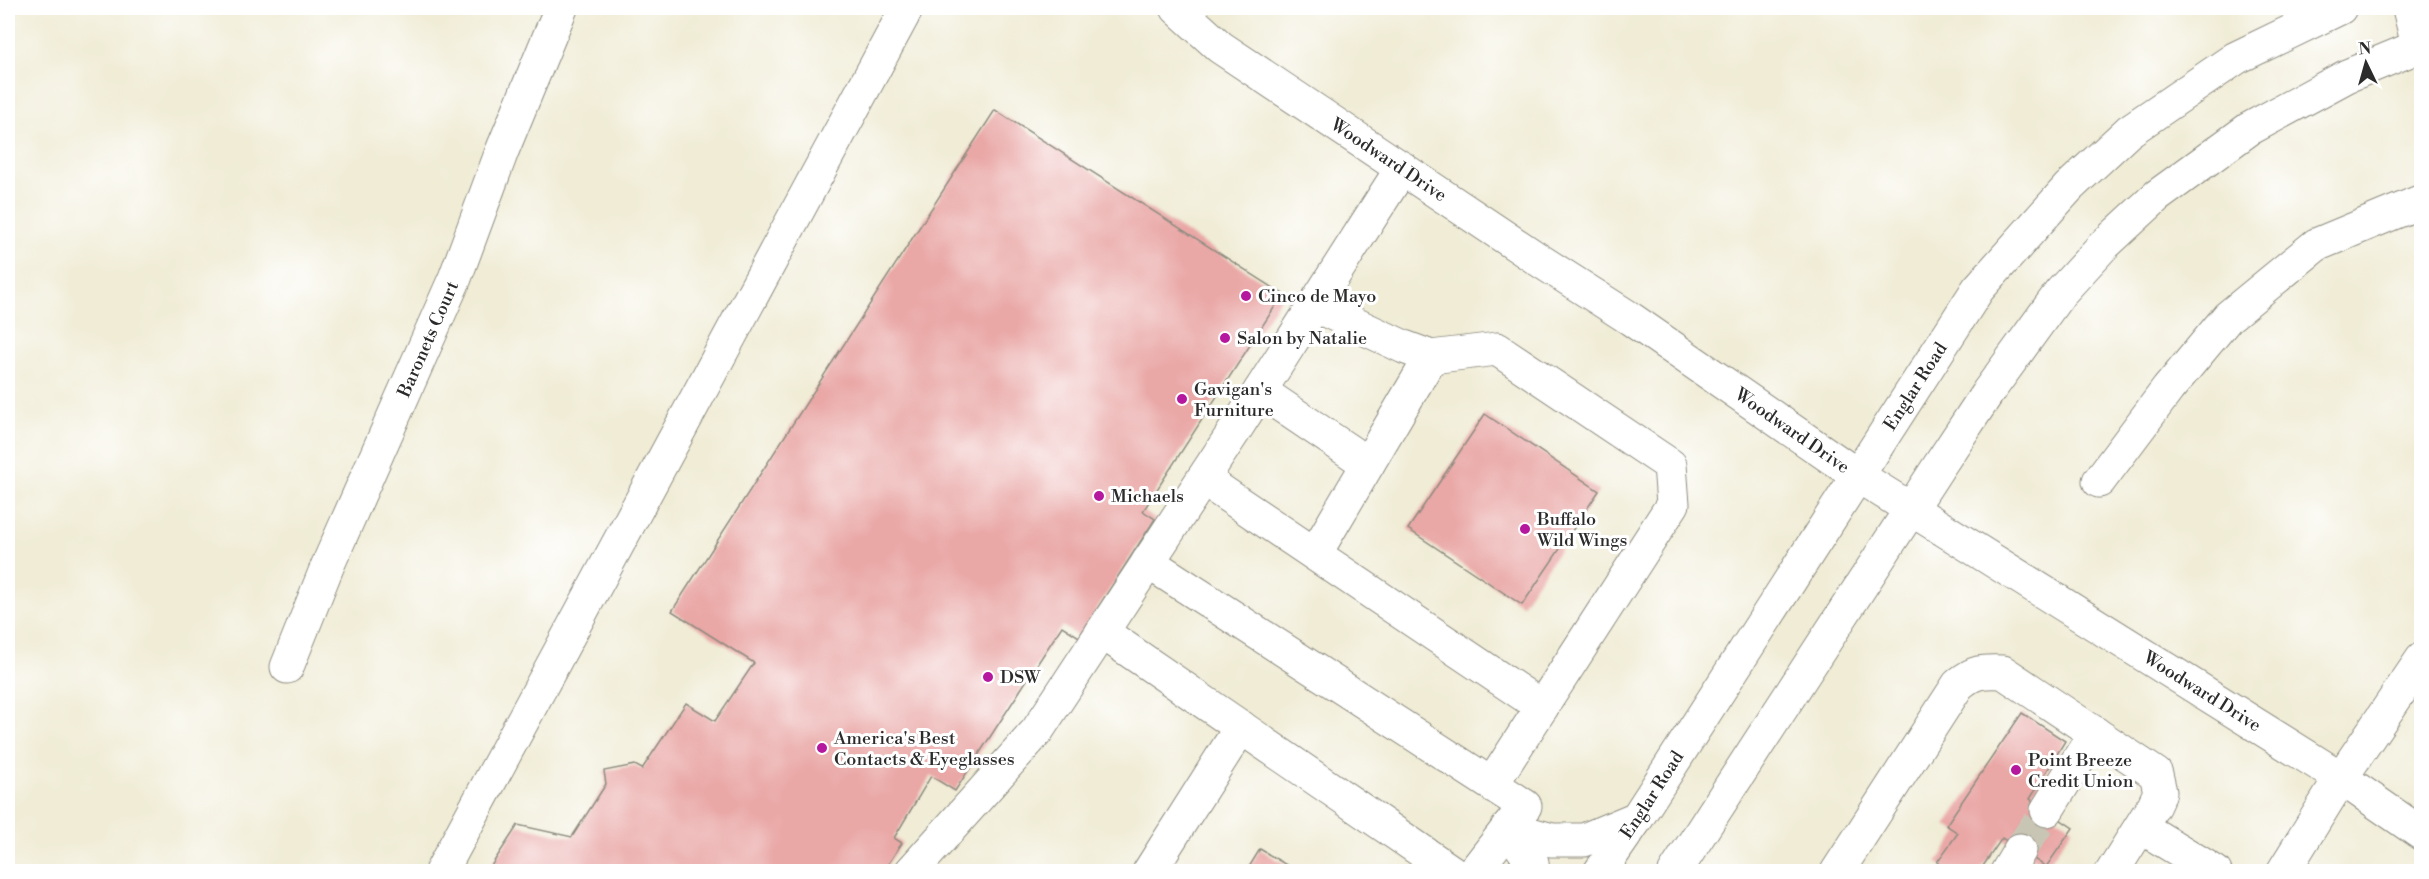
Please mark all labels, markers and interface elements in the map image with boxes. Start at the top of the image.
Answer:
north arrow [2336,33,2396,93]
text: N [2358,39,2372,60]
street label: Woodward Drive [1325,112,1451,207]
street label: Baronets Court [392,277,464,402]
place label: Cinco de Mayo [1258,285,1376,308]
marker: Cinco de Mayo [1239,289,1253,303]
place label: Salon by Natalie [1237,327,1367,350]
marker: Salon by Natalie [1218,331,1232,345]
street label: Englar Road [1878,337,1952,435]
place label: Gavigan's Furniture [1194,378,1274,422]
street label: Woodward Drive [1729,382,1854,478]
marker: Gavigan's Furniture [1175,392,1189,406]
place label: Michaels [1111,485,1184,508]
marker: Michaels [1092,489,1106,503]
place label: Buffalo Wild Wings [1536,508,1628,552]
marker: Buffalo Wild Wings [1518,522,1532,536]
street label: Woodward Drive [2138,645,2266,737]
place label: DSW [1000,666,1041,689]
marker: DSW [981,670,995,684]
place label: America's Best Contacts & Eyeglasses [833,727,1015,771]
marker: America's Best Contacts & Eyeglasses [815,741,829,755]
street label: Englar Road [1615,746,1689,843]
place label: Point Breeze Credit Union [2028,749,2134,793]
marker: Point Breeze Credit Union [2009,763,2023,777]

